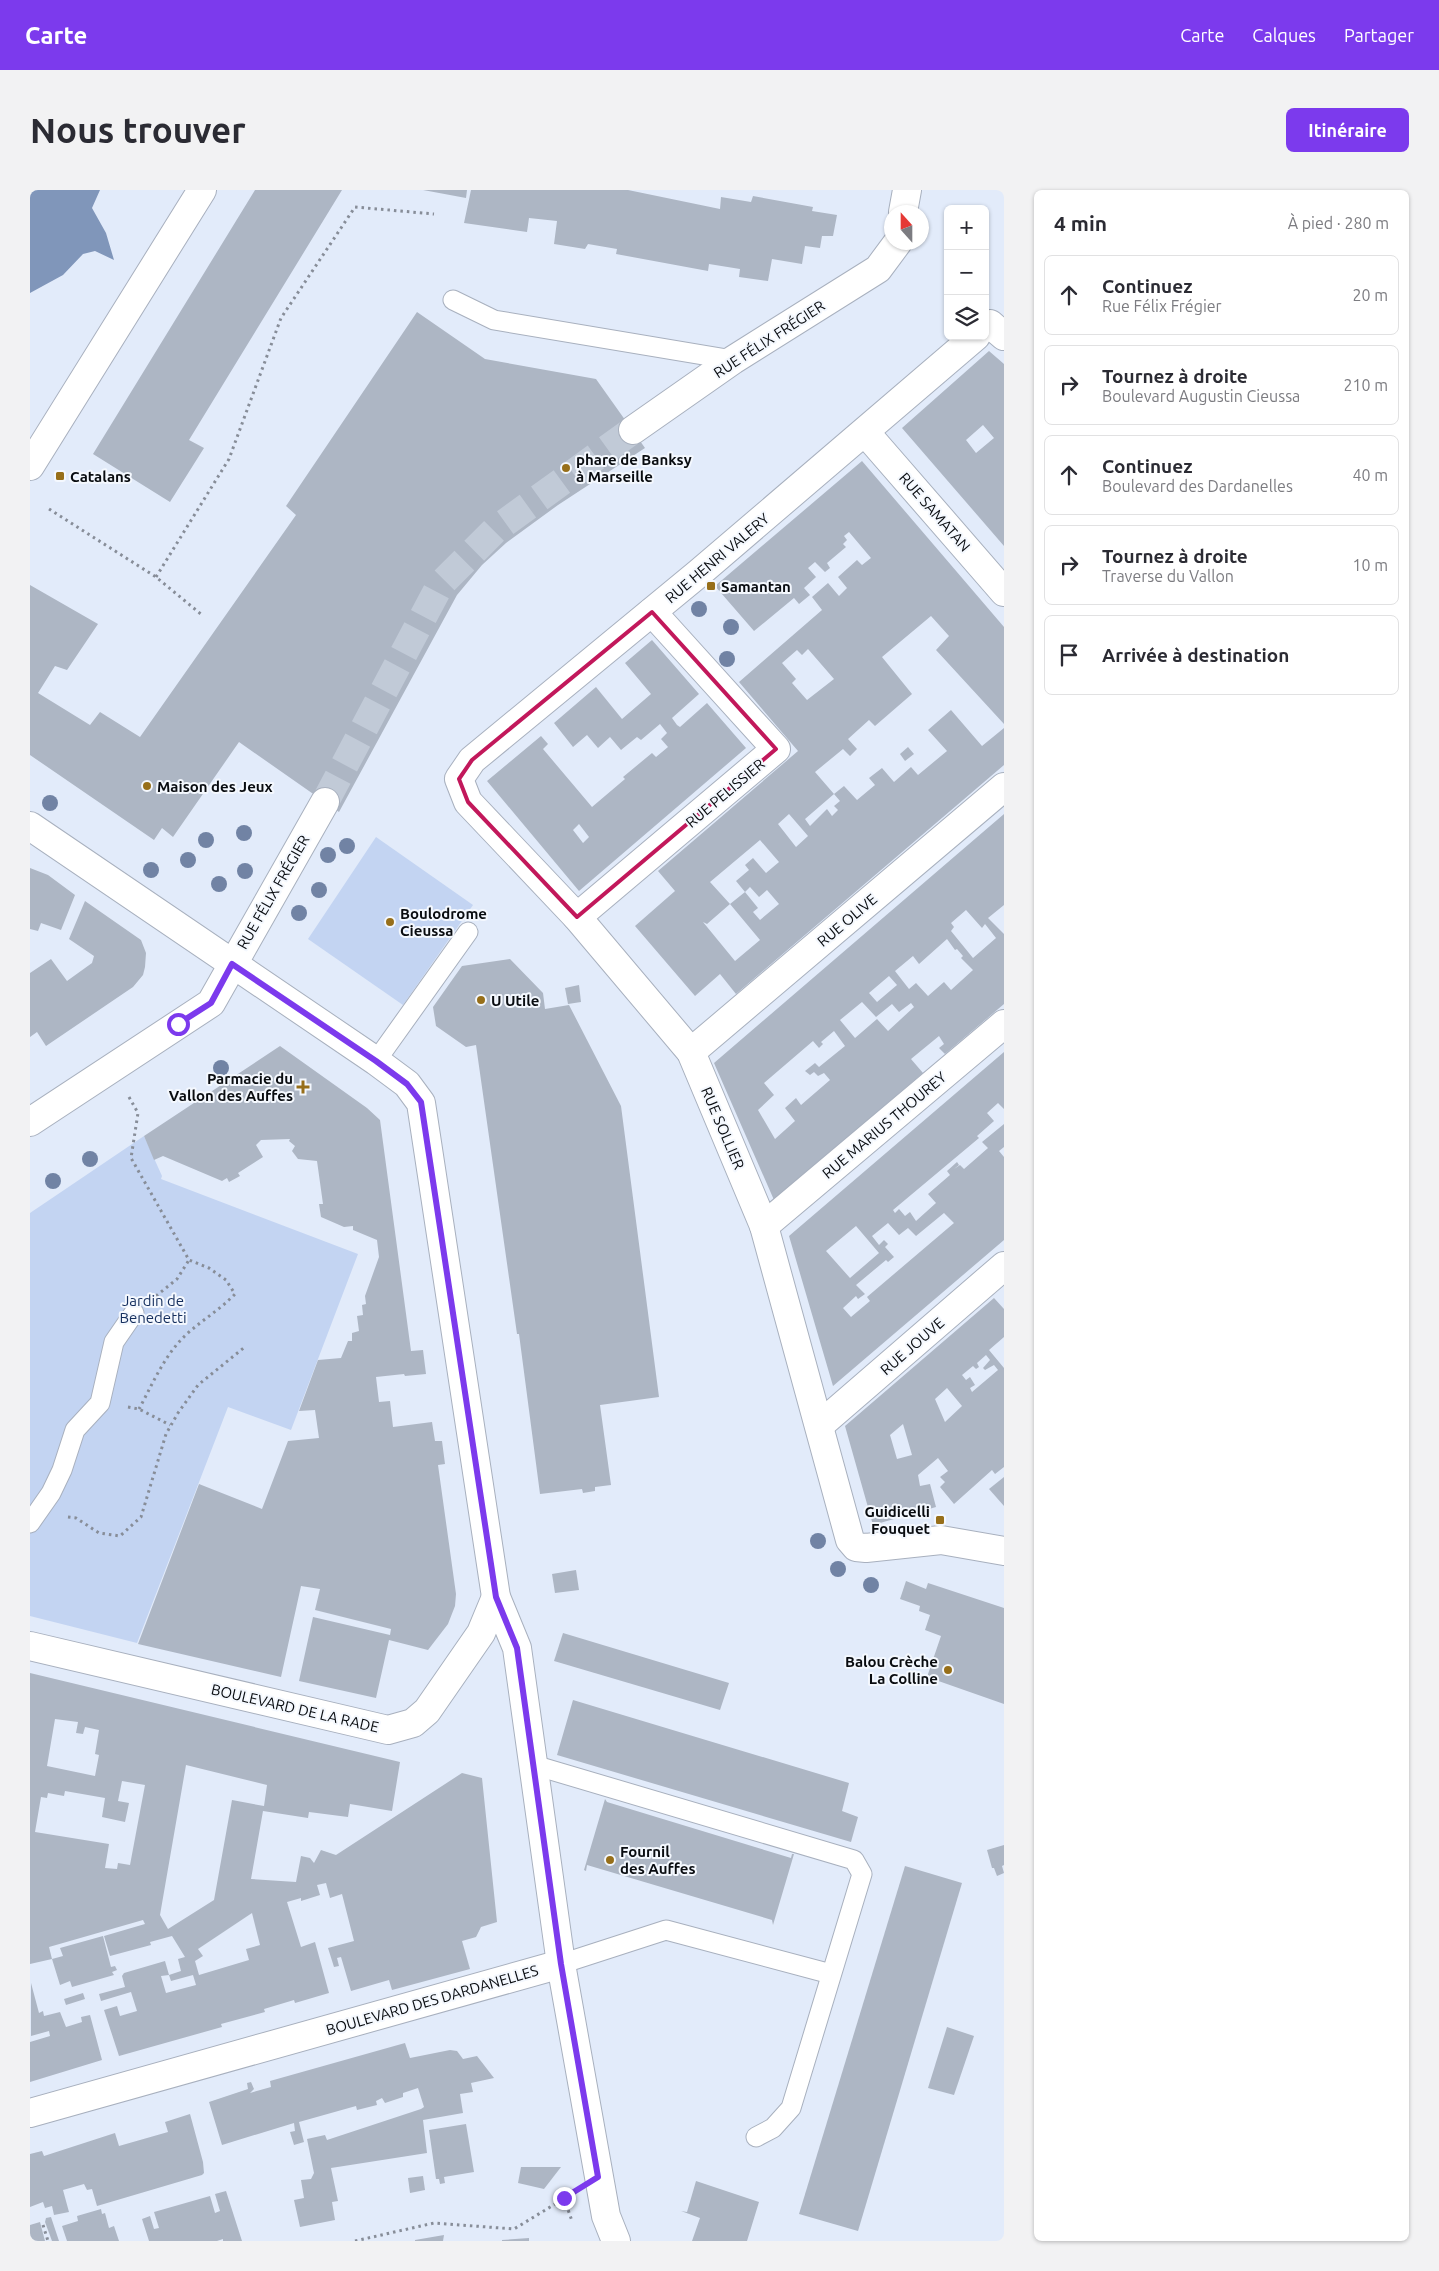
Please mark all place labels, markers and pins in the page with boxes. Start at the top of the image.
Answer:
place label: phare de Banksy à Marseille [576,451,692,485]
marker: phare de Banksy à Marseille [560,462,572,474]
place label: Catalans [70,468,131,485]
marker: Catalans [54,470,66,482]
place label: Samantan [721,578,791,595]
marker: Samantan [705,580,717,592]
place label: Maison des Jeux [157,778,273,795]
marker: Maison des Jeux [141,780,153,792]
place label: Boulodrome Cieussa [400,905,487,939]
marker: Boulodrome Cieussa [384,916,396,928]
place label: U Utile [491,992,539,1009]
marker: U Utile [475,994,487,1006]
place label: Parmacie du Vallon des Auffes [169,1070,293,1104]
marker: Parmacie du Vallon des Auffes [297,1081,309,1093]
place label: Guidicelli Fouquet [865,1503,931,1537]
marker: Guidicelli Fouquet [934,1514,946,1526]
place label: Balou Crèche La Colline [845,1653,938,1687]
marker: Balou Crèche La Colline [942,1664,954,1676]
place label: Fournil des Auffes [620,1843,696,1877]
marker: Fournil des Auffes [604,1854,616,1866]

